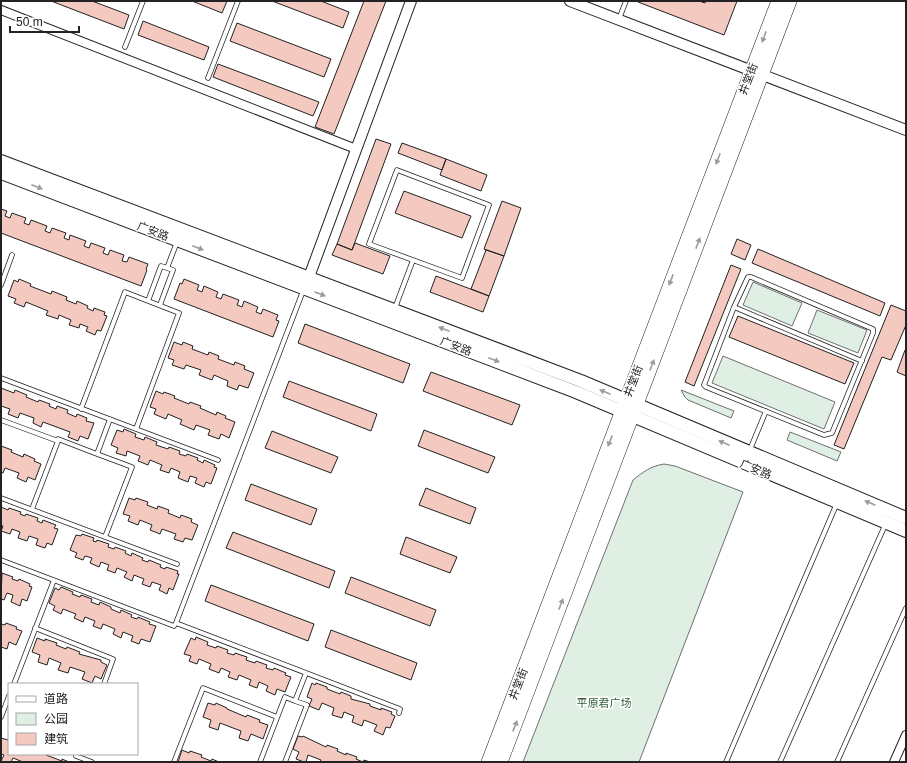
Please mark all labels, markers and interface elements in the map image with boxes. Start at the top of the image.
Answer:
scale bar [10,8,79,34]
text: 50 m [16,15,43,29]
one-way arrow [760,32,766,44]
street label: 井堂街 [736,61,760,97]
one-way arrow [714,153,720,165]
one-way arrow [32,184,44,190]
street label: 广安路 [135,219,171,243]
one-way arrow [696,237,702,249]
one-way arrow [193,246,205,252]
one-way arrow [668,275,674,287]
one-way arrow [314,292,326,298]
one-way arrow [438,326,450,332]
street label: 广安路 [438,334,474,358]
one-way arrow [488,358,500,364]
one-way arrow [649,358,655,370]
street label: 井堂街 [621,363,645,399]
one-way arrow [598,388,610,394]
one-way arrow [607,436,613,448]
one-way arrow [718,439,730,445]
street label: 广安路 [738,457,774,481]
one-way arrow [864,500,876,507]
one-way arrow [558,598,564,610]
street label: 井堂街 [506,666,530,702]
legend [8,683,138,755]
text: 道路 [44,692,68,706]
park label: 平原君广场 [577,697,632,709]
text: 公园 [44,712,68,726]
one-way arrow [512,719,518,731]
text: 建筑 [44,732,68,746]

